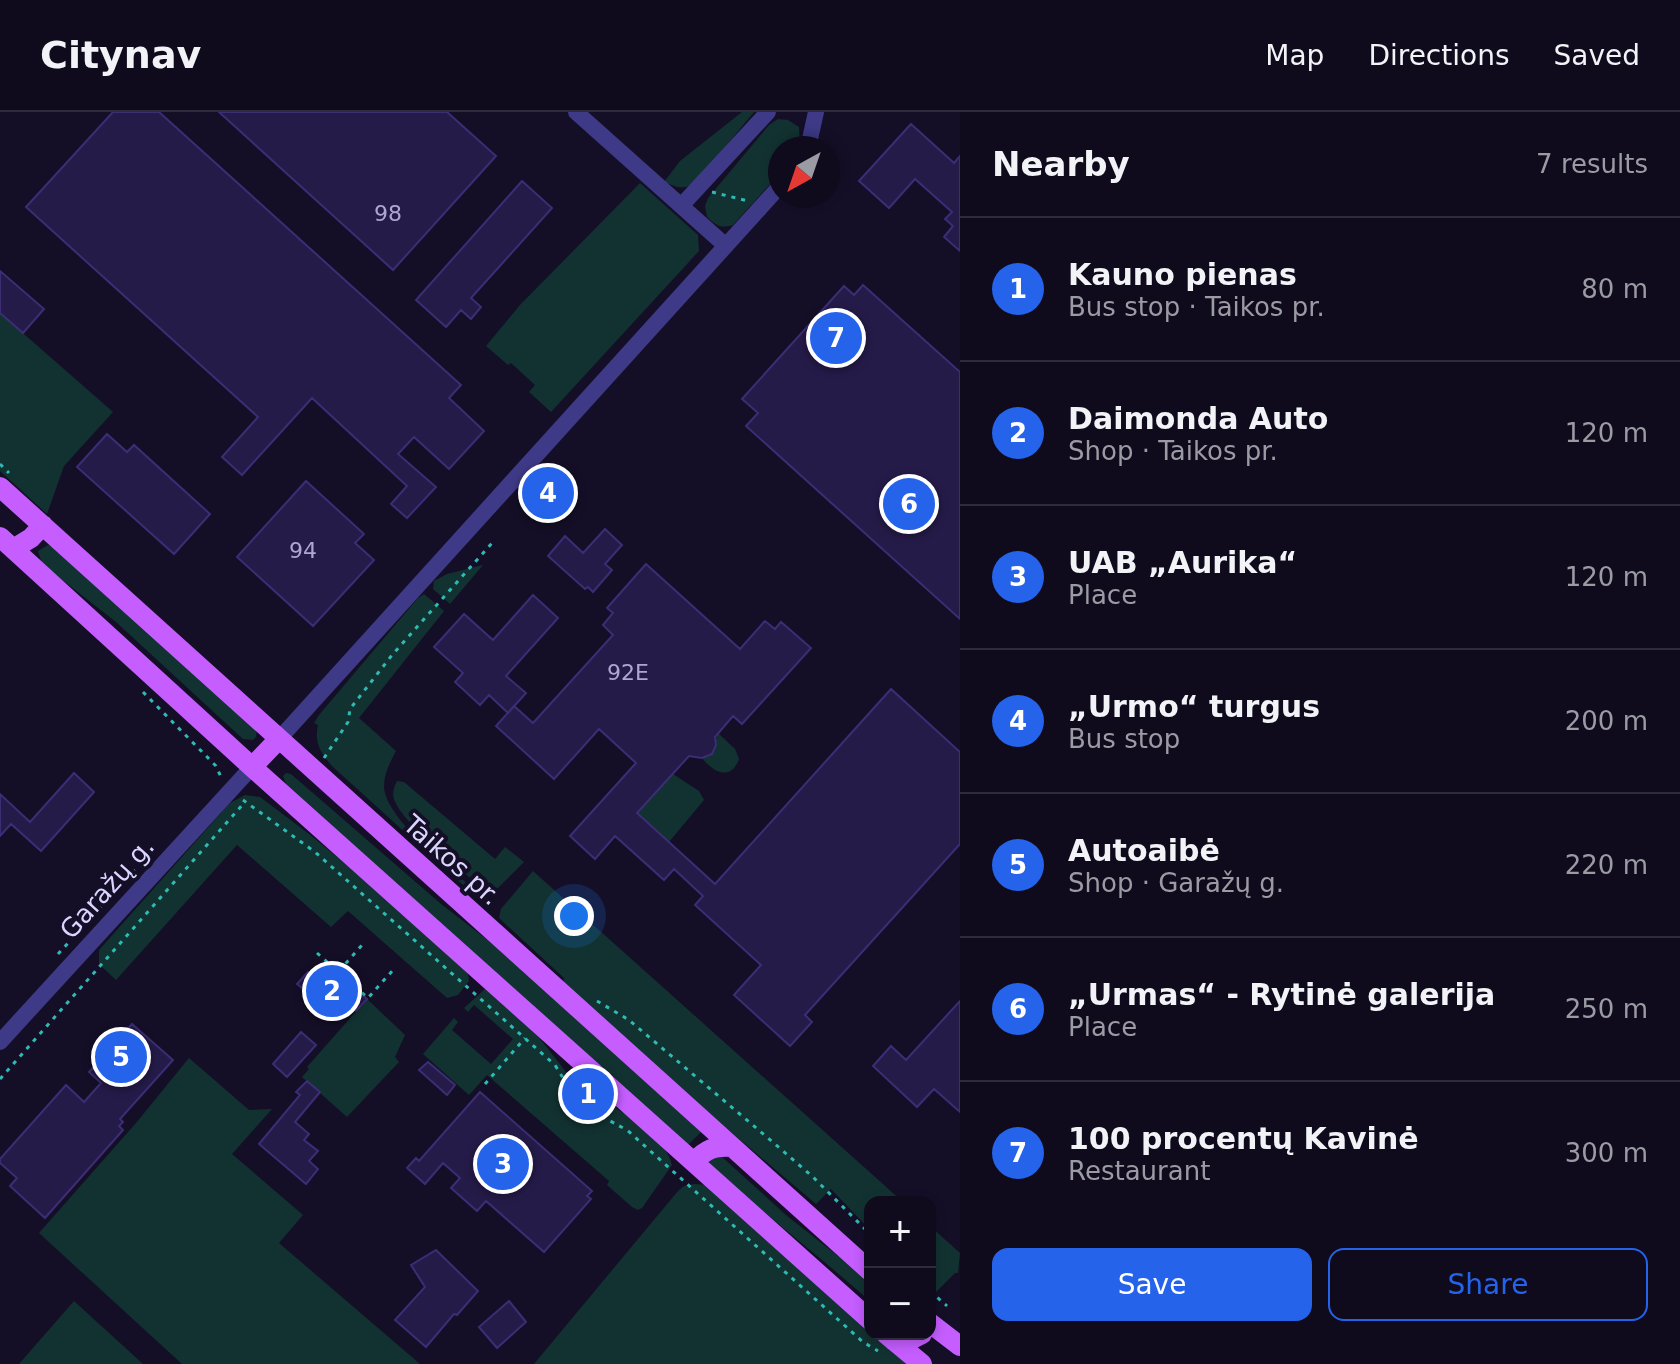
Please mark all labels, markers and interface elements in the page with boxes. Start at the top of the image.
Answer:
text: Citynav [40,33,201,77]
text: Map [1265,39,1324,72]
text: Directions [1368,39,1509,72]
text: Saved [1553,39,1640,72]
north arrow [768,136,840,208]
text: Nearby [992,144,1130,184]
text: 7 results [1536,149,1648,179]
house number: 98 [374,201,402,226]
text: Kauno pienas [1068,257,1297,292]
text: 1 [1009,274,1027,304]
text: 80 m [1581,274,1648,304]
text: Bus stop · Taikos pr. [1068,292,1325,322]
pin: 7 [810,308,862,368]
text: Daimonda Auto [1068,401,1328,436]
text: 2 [1009,418,1027,448]
text: 120 m [1565,418,1648,448]
text: Shop · Taikos pr. [1068,436,1278,466]
pin: 4 [522,463,574,523]
pin: 6 [883,474,935,534]
house number: 94 [289,538,317,563]
text: UAB „Aurika“ [1068,545,1297,580]
text: 3 [1009,562,1027,592]
text: 120 m [1565,562,1648,592]
text: Place [1068,580,1137,610]
house number: 92E [607,660,649,685]
text: „Urmo“ turgus [1068,689,1320,724]
text: 4 [1009,706,1027,736]
text: 200 m [1565,706,1648,736]
text: Bus stop [1068,724,1180,754]
street label: Taikos pr. [397,808,506,911]
street label: Garažų g. [54,831,160,945]
text: Autoaibė [1068,833,1220,868]
text: 5 [1009,850,1027,880]
text: 220 m [1565,850,1648,880]
text: Shop · Garažų g. [1068,868,1284,898]
your location [554,896,594,936]
pin: 2 [306,961,358,1021]
text: „Urmas“ - Rytinė galerija [1068,977,1495,1012]
text: 6 [1009,994,1027,1024]
text: 250 m [1565,994,1648,1024]
text: Place [1068,1012,1137,1042]
pin: 5 [95,1027,147,1087]
pin: 1 [562,1064,614,1124]
text: 100 procentų Kavinė [1068,1121,1419,1156]
pin: 3 [477,1134,529,1194]
text: 7 [1009,1138,1027,1168]
text: 300 m [1565,1138,1648,1168]
text: Restaurant [1068,1156,1210,1186]
map controls [864,1196,936,1340]
button: + [864,1196,936,1268]
button: Save [992,1248,1312,1321]
button: Share [1328,1248,1648,1321]
button: − [864,1268,936,1340]

